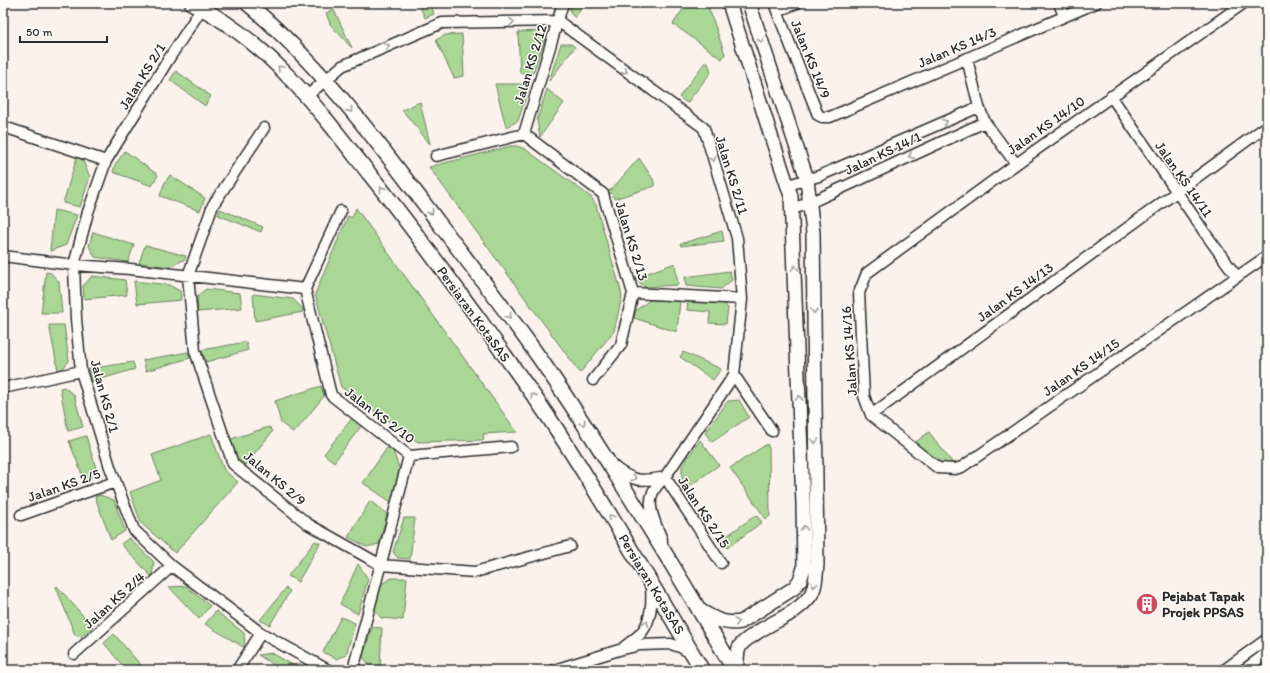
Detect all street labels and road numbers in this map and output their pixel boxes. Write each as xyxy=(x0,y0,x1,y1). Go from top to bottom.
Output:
street label: Jalan KS 14/9 xyxy=(787,17,834,101)
street label: Jalan KS 2/12 xyxy=(510,22,551,106)
street label: Jalan KS 14/3 xyxy=(915,23,999,72)
street label: Jalan KS 2/1 xyxy=(115,40,170,113)
street label: Jalan KS 14/10 xyxy=(1004,92,1088,158)
street label: Jalan KS 14/1 xyxy=(842,128,925,179)
street label: Jalan KS 2/11 xyxy=(712,134,752,217)
street label: Jalan KS 14/11 xyxy=(1151,138,1216,221)
street label: Jalan KS 2/13 xyxy=(611,199,652,283)
street label: Jalan KS 14/13 xyxy=(974,259,1057,326)
street label: Persiaran KotaSAS xyxy=(433,263,514,366)
street label: Jalan KS 14/16 xyxy=(838,306,861,396)
street label: Jalan KS 14/15 xyxy=(1040,335,1123,400)
street label: Jalan KS 2/1 xyxy=(87,358,123,435)
street label: Jalan KS 2/10 xyxy=(341,383,418,447)
street label: Jalan KS 2/9 xyxy=(240,448,309,509)
street label: Jalan KS 2/5 xyxy=(26,465,103,506)
street label: Jalan KS 2/15 xyxy=(674,473,733,551)
street label: Persiaran KotaSAS xyxy=(615,531,688,638)
street label: Jalan KS 2/4 xyxy=(80,568,149,632)

